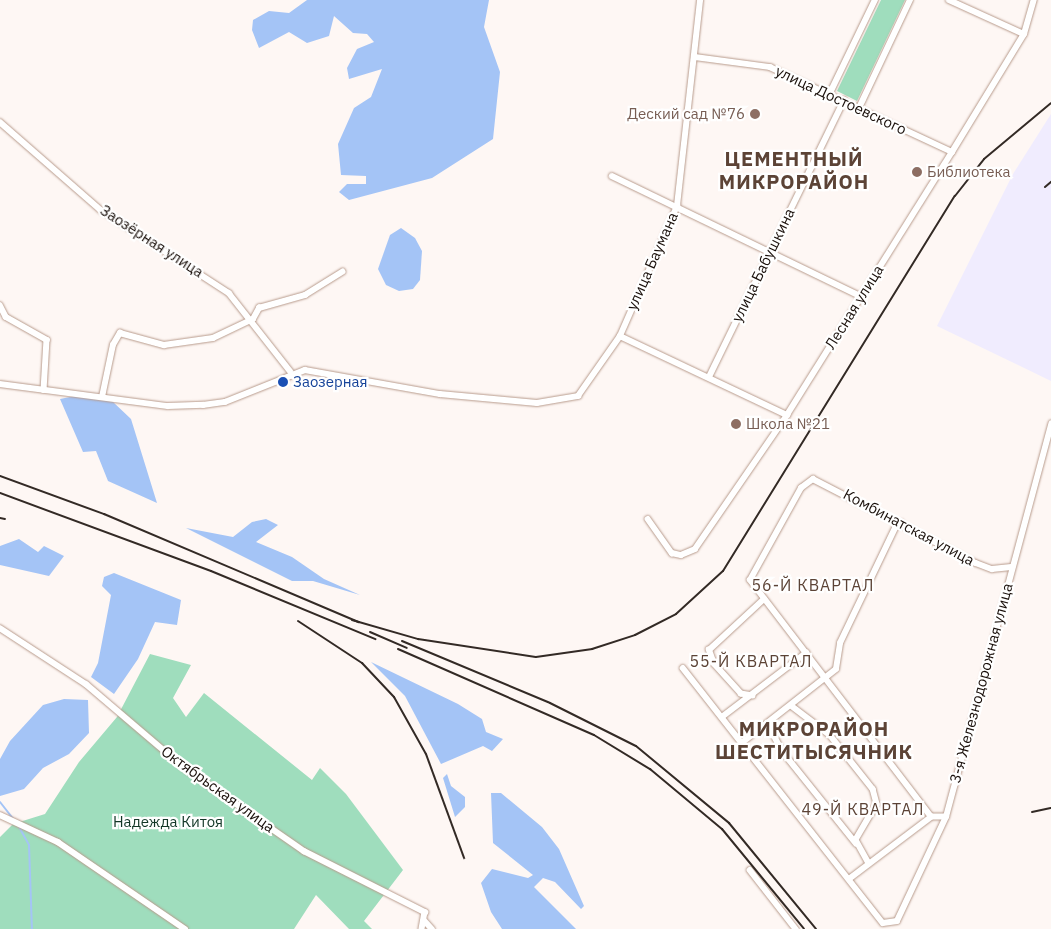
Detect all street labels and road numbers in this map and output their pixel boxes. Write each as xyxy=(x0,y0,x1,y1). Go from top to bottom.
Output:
street label: улица Достоевского xyxy=(773,62,909,138)
street label: Заозёрная улица xyxy=(97,201,207,281)
street label: улица Бабушкина xyxy=(728,205,798,325)
street label: улица Баумана xyxy=(622,209,682,313)
street label: Лесная улица xyxy=(821,262,887,352)
street label: Комбинатская улица xyxy=(840,485,978,569)
street label: 3-я Железнодорожная улица xyxy=(946,581,1016,785)
street label: Октябрьская улица xyxy=(158,742,278,836)

